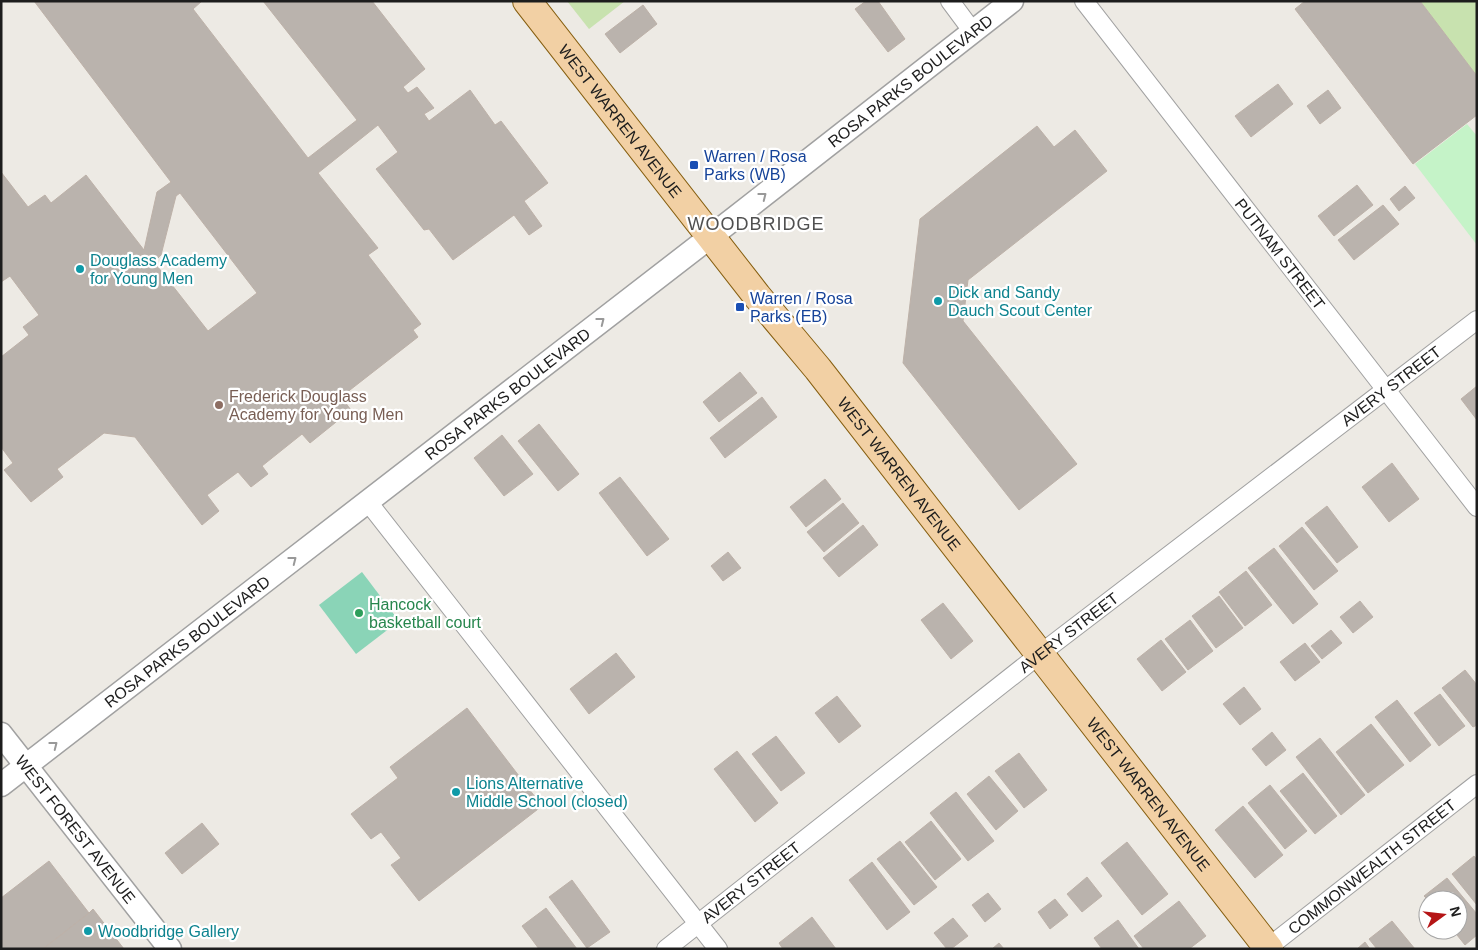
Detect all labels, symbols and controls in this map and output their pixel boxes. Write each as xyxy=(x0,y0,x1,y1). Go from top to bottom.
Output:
street label: ROSA PARKS BOULEVARD xyxy=(825,11,996,150)
street label: WEST WARREN AVENUE xyxy=(556,41,685,201)
place label: Warren / Rosa Parks (WB) xyxy=(704,148,807,183)
marker: Warren / Rosa Parks (WB) xyxy=(688,159,700,171)
one-way arrow xyxy=(757,194,766,202)
street label: PUTNAM STREET xyxy=(1232,195,1329,312)
district label: WOODBRIDGE xyxy=(687,214,825,234)
place label: Douglass Academy for Young Men xyxy=(90,252,227,287)
marker: Douglass Academy for Young Men xyxy=(74,263,86,275)
place label: Dick and Sandy Dauch Scout Center xyxy=(948,284,1093,319)
place label: Warren / Rosa Parks (EB) xyxy=(750,290,853,325)
marker: Dick and Sandy Dauch Scout Center xyxy=(932,295,944,307)
marker: Warren / Rosa Parks (EB) xyxy=(734,301,746,313)
one-way arrow xyxy=(595,318,605,327)
street label: ROSA PARKS BOULEVARD xyxy=(422,325,593,463)
street label: AVERY STREET xyxy=(1338,342,1444,429)
place label: Frederick Douglass Academy for Young Men xyxy=(229,388,403,423)
street label: WEST WARREN AVENUE xyxy=(835,394,964,554)
marker: Frederick Douglass Academy for Young Men xyxy=(213,399,225,411)
one-way arrow xyxy=(287,557,296,565)
street label: ROSA PARKS BOULEVARD xyxy=(101,572,273,710)
street label: AVERY STREET xyxy=(1016,589,1121,676)
place label: Hancock basketball court xyxy=(369,596,482,631)
marker: Hancock basketball court xyxy=(353,607,365,619)
street label: WEST WARREN AVENUE xyxy=(1084,714,1213,874)
one-way arrow xyxy=(48,742,58,751)
street label: WEST FOREST AVENUE xyxy=(12,752,139,906)
place label: Lions Alternative Middle School (closed) xyxy=(466,775,628,810)
marker: Lions Alternative Middle School (closed) xyxy=(450,786,462,798)
street label: COMMONWEALTH STREET xyxy=(1283,794,1459,938)
street label: AVERY STREET xyxy=(698,838,803,926)
north arrow xyxy=(1418,890,1468,940)
place label: Woodbridge Gallery xyxy=(98,923,239,940)
marker: Woodbridge Gallery xyxy=(82,925,94,937)

